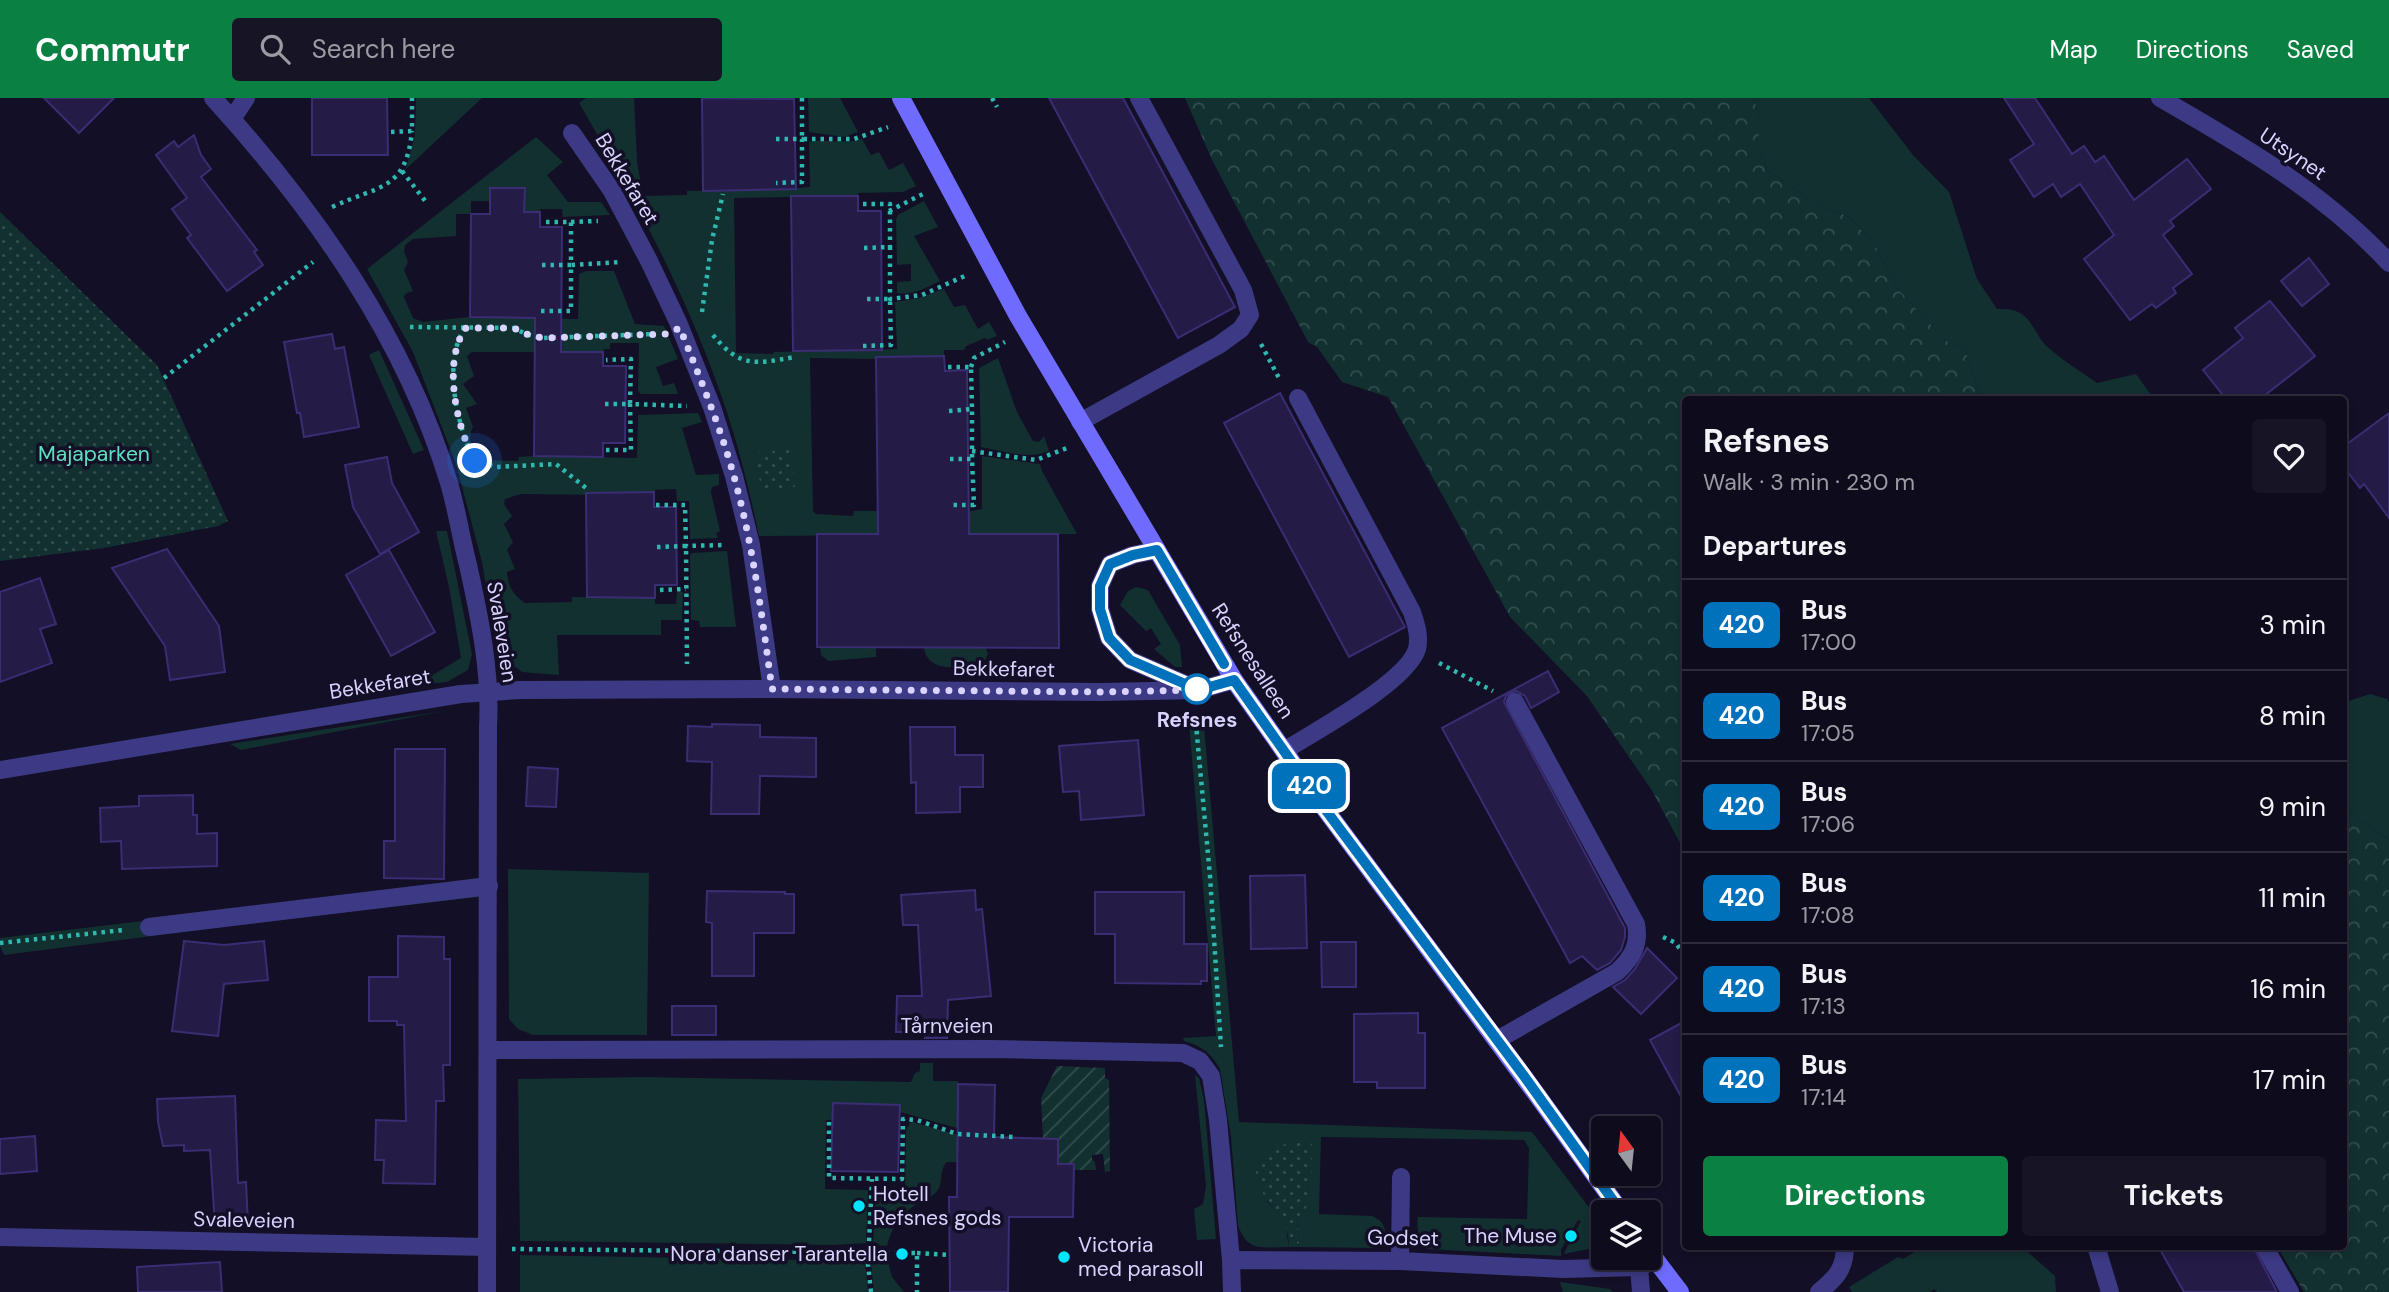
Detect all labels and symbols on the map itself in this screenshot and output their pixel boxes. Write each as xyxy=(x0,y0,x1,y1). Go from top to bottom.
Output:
street label: Utsynet xyxy=(2254,121,2332,187)
street label: Bekkefaret xyxy=(589,128,665,230)
park label: Majaparken xyxy=(38,440,150,468)
your location xyxy=(457,443,492,478)
street label: Svaleveien xyxy=(480,580,524,684)
street label: Refsnesalleen xyxy=(1205,598,1301,724)
street label: Bekkefaret xyxy=(953,654,1055,684)
street label: Bekkefaret xyxy=(327,662,433,706)
marker: Refsnes xyxy=(1182,674,1212,704)
place label: Refsnes xyxy=(1157,706,1237,734)
line badge: 420 xyxy=(1269,763,1349,809)
street label: Tårnveien xyxy=(901,1012,993,1040)
north arrow xyxy=(1591,1116,1661,1186)
place label: Hotell Refsnes gods xyxy=(873,1180,1002,1232)
marker: Hotell Refsnes gods xyxy=(851,1198,867,1214)
street label: Svaleveien xyxy=(193,1205,295,1235)
place label: The Muse xyxy=(1463,1222,1557,1250)
street label: Godset xyxy=(1367,1223,1439,1253)
marker: The Muse xyxy=(1563,1228,1579,1244)
place label: Victoria med parasoll xyxy=(1078,1231,1204,1283)
place label: Nora danser Tarantella xyxy=(670,1240,888,1268)
marker: Nora danser Tarantella xyxy=(894,1246,910,1262)
marker: Victoria med parasoll xyxy=(1056,1249,1072,1265)

